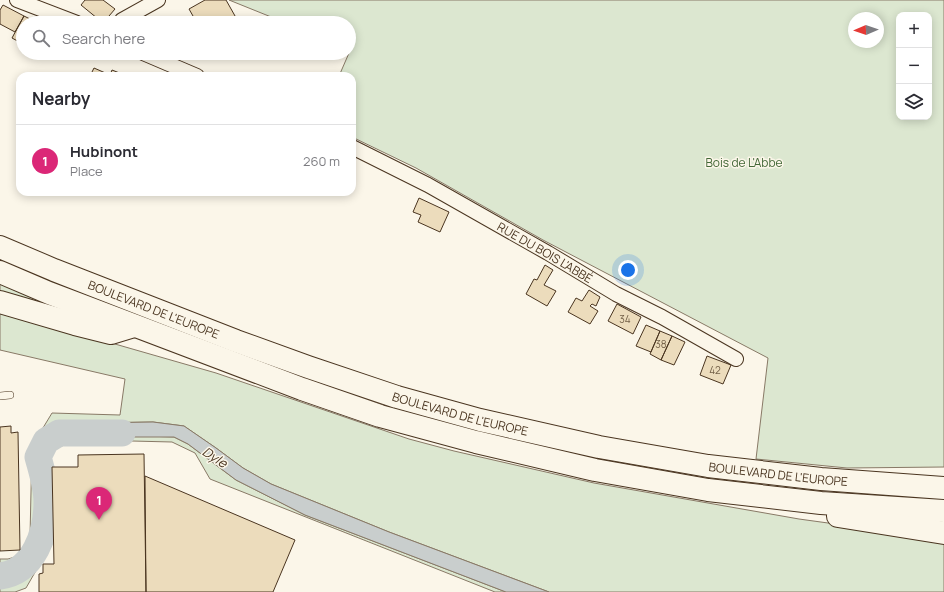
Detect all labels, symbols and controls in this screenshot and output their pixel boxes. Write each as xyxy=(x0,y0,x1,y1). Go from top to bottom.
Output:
north arrow xyxy=(848,12,884,48)
map controls xyxy=(896,12,932,120)
button: + xyxy=(896,12,932,48)
search box xyxy=(16,16,356,60)
icon: search xyxy=(30,27,52,49)
text: Search here xyxy=(62,28,145,49)
button: − xyxy=(896,48,932,84)
button: layers xyxy=(896,84,932,120)
text: Nearby xyxy=(32,87,90,110)
text: Hubinont xyxy=(70,141,138,162)
text: 1 xyxy=(42,152,48,170)
text: 260 m xyxy=(303,152,340,170)
park label: Bois de L'Abbe xyxy=(705,154,783,171)
text: Place xyxy=(70,162,103,180)
street label: RUE DU BOIS L'ABBÉ xyxy=(494,218,596,287)
your location xyxy=(618,260,638,280)
street label: BOULEVARD DE L'EUROPE xyxy=(86,276,222,342)
house number: 34 xyxy=(619,312,631,326)
house number: 38 xyxy=(655,337,667,351)
house number: 42 xyxy=(709,363,721,377)
street label: BOULEVARD DE L'EUROPE xyxy=(390,388,530,439)
water label: Dyle xyxy=(199,442,232,472)
street label: BOULEVARD DE L'EUROPE xyxy=(708,458,849,489)
pin: 1 xyxy=(86,487,112,520)

